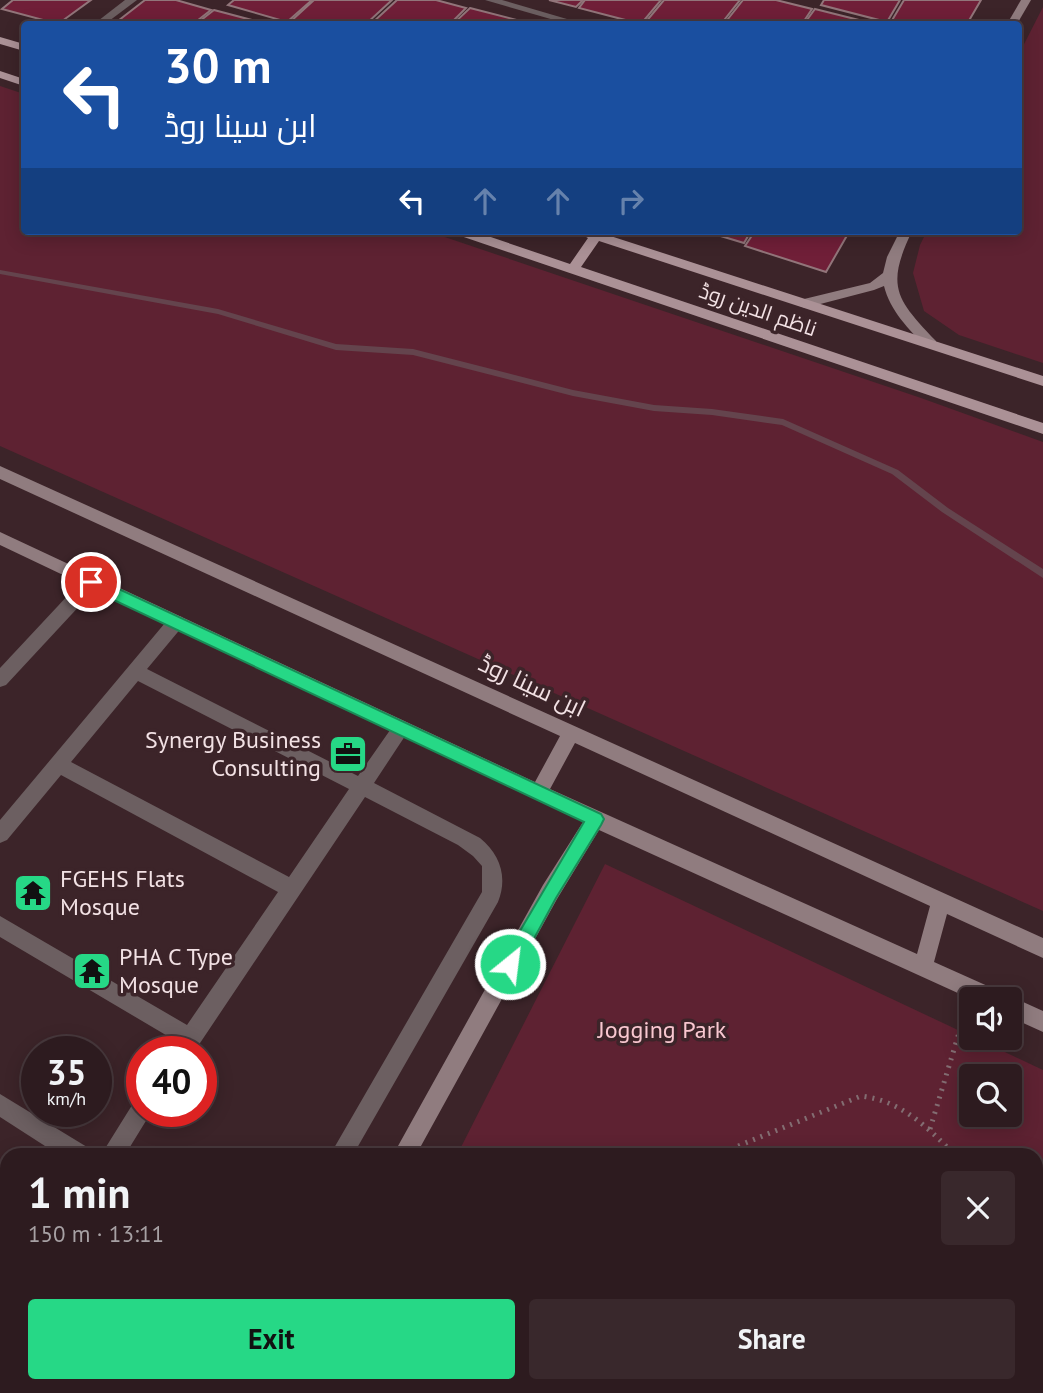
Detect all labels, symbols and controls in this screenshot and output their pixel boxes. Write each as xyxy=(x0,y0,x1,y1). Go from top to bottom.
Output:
text: 30 m xyxy=(164,33,271,97)
icon: left xyxy=(49,49,140,140)
text: ابن سینا روڈ xyxy=(164,104,317,146)
icon: left xyxy=(393,182,431,220)
icon: ahead xyxy=(466,182,504,220)
icon: ahead xyxy=(539,182,577,220)
icon: right xyxy=(612,182,650,220)
street label: ناظم الدین روڈ xyxy=(696,277,820,343)
pin xyxy=(61,552,121,612)
icon: arrive xyxy=(72,563,110,601)
street label: ابن سینا روڈ xyxy=(474,647,591,724)
place label: Synergy Business Consulting xyxy=(145,724,321,783)
office icon: Synergy Business Consulting xyxy=(327,733,369,775)
place label: FGEHS Flats Mosque xyxy=(60,863,185,922)
temple icon: FGEHS Flats Mosque xyxy=(12,872,54,914)
position arrow xyxy=(473,927,547,1001)
place label: PHA C Type Mosque xyxy=(119,941,233,1000)
temple icon: PHA C Type Mosque xyxy=(71,950,113,992)
map controls xyxy=(959,987,1022,1127)
button: sound xyxy=(959,987,1022,1050)
park label: Jogging Park xyxy=(597,1014,727,1045)
speed limit sign: 40 xyxy=(126,1036,217,1127)
text: 35 xyxy=(47,1049,86,1095)
button: search xyxy=(959,1064,1022,1127)
text: km/h xyxy=(47,1087,86,1110)
text: 1 min xyxy=(28,1165,130,1220)
button: close xyxy=(941,1171,1015,1245)
text: 150 m · 13:11 xyxy=(28,1219,164,1248)
button: Exit xyxy=(28,1299,515,1379)
button: Share xyxy=(529,1299,1015,1379)

